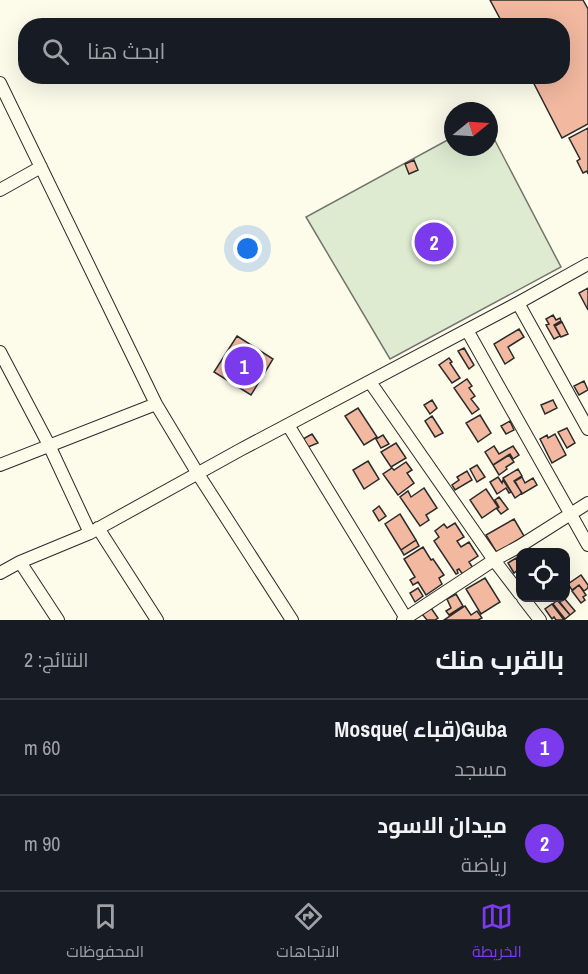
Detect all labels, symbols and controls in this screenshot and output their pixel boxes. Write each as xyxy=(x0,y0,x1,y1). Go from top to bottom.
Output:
search box xyxy=(18,18,570,84)
icon: search xyxy=(39,35,72,68)
text: ابحث هنا xyxy=(87,36,166,66)
north arrow xyxy=(444,102,498,156)
pin: 2 xyxy=(414,220,454,264)
your location xyxy=(233,234,262,263)
pin: 1 xyxy=(224,344,264,388)
map controls xyxy=(516,548,570,602)
button: locate xyxy=(516,548,570,602)
text: بالقرب منك xyxy=(435,642,564,677)
text: النتائج: 2 xyxy=(24,646,89,673)
text: Guba(قباء )Mosque xyxy=(334,714,507,744)
text: 60 m xyxy=(24,734,60,761)
text: 1 xyxy=(540,734,549,761)
text: مسجد xyxy=(454,755,507,782)
text: ميدان الاسود xyxy=(377,810,507,840)
text: 90 m xyxy=(24,830,60,857)
text: 2 xyxy=(540,830,549,857)
text: رياضة xyxy=(461,851,507,878)
tab: المحفوظات xyxy=(66,900,144,966)
tab: الاتجاهات xyxy=(276,900,340,966)
tab: الخريطة xyxy=(472,900,522,966)

